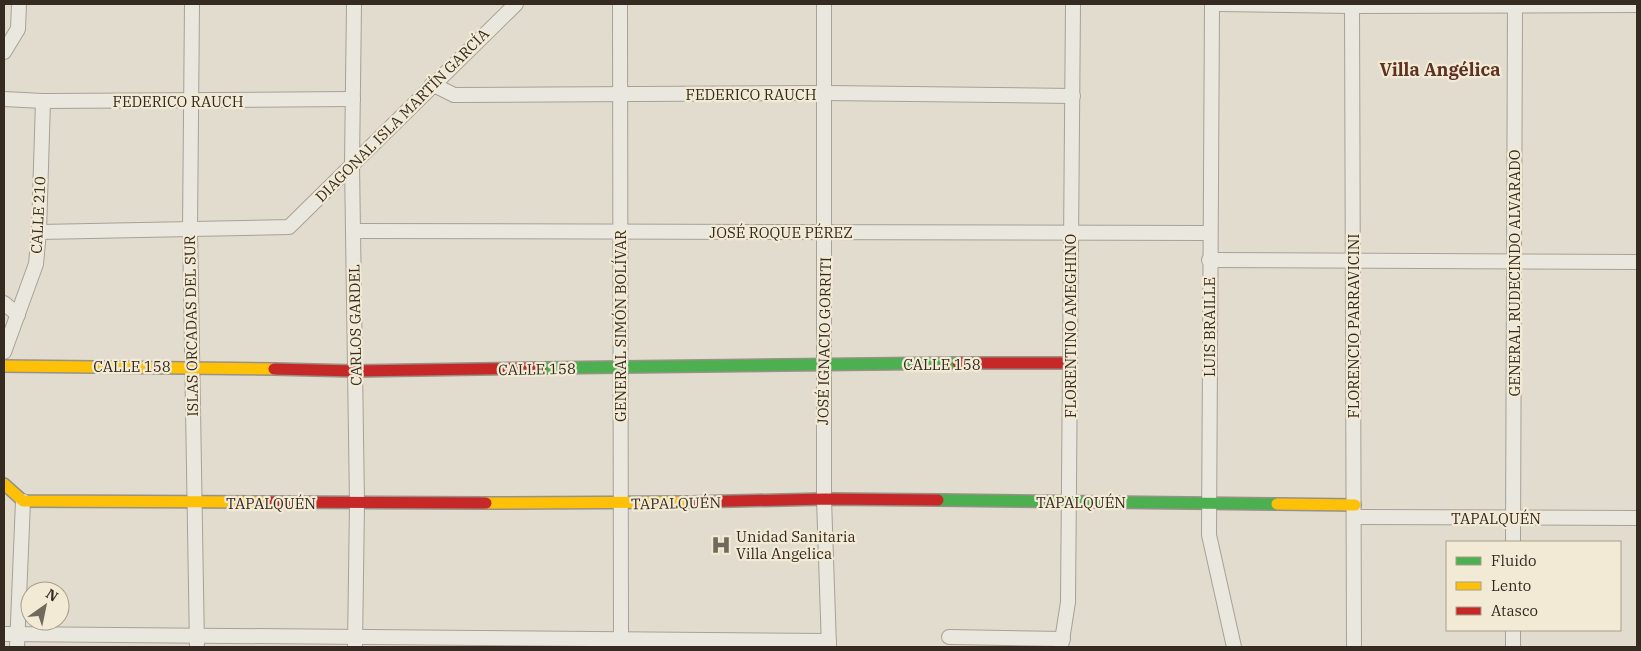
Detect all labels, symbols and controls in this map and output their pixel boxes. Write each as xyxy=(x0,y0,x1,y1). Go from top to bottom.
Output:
street label: DIAGONAL ISLA MARTÍN GARCÍA xyxy=(311,24,493,206)
district label: Villa Angélica xyxy=(1380,58,1500,81)
street label: FEDERICO RAUCH xyxy=(686,85,816,104)
street label: FEDERICO RAUCH xyxy=(113,92,243,111)
street label: GENERAL RUDECINDO ALVARADO xyxy=(1505,150,1524,396)
street label: CALLE 210 xyxy=(26,176,50,254)
street label: JOSÉ ROQUE PÉREZ xyxy=(709,223,853,242)
street label: GENERAL SIMÓN BOLÍVAR xyxy=(611,230,630,422)
street label: FLORENCIO PARRAVICINI xyxy=(1344,233,1363,419)
street label: FLORENTINO AMEGHINO xyxy=(1061,234,1080,418)
street label: ISLAS ORCADAS DEL SUR xyxy=(180,235,202,417)
street label: JOSÉ IGNACIO GORRITI xyxy=(813,257,835,425)
street label: CARLOS GARDEL xyxy=(344,264,366,386)
street label: LUIS BRAILLE xyxy=(1200,277,1219,377)
street label: CALLE 158 xyxy=(903,355,981,374)
street label: CALLE 158 xyxy=(93,357,171,376)
street label: CALLE 158 xyxy=(498,359,576,379)
street label: TAPALQUÉN xyxy=(631,493,721,513)
street label: TAPALQUÉN xyxy=(1036,493,1126,512)
street label: TAPALQUÉN xyxy=(226,494,316,513)
street label: TAPALQUÉN xyxy=(1451,509,1541,528)
place label: Unidad Sanitaria Villa Angelica xyxy=(736,527,856,563)
hospital icon: Unidad Sanitaria Villa Angelica xyxy=(710,534,732,556)
legend xyxy=(1446,541,1621,631)
text: Fluido xyxy=(1491,551,1536,570)
text: Lento xyxy=(1491,576,1531,595)
north arrow xyxy=(20,581,70,631)
text: N xyxy=(43,585,62,606)
text: Atasco xyxy=(1491,601,1538,620)

